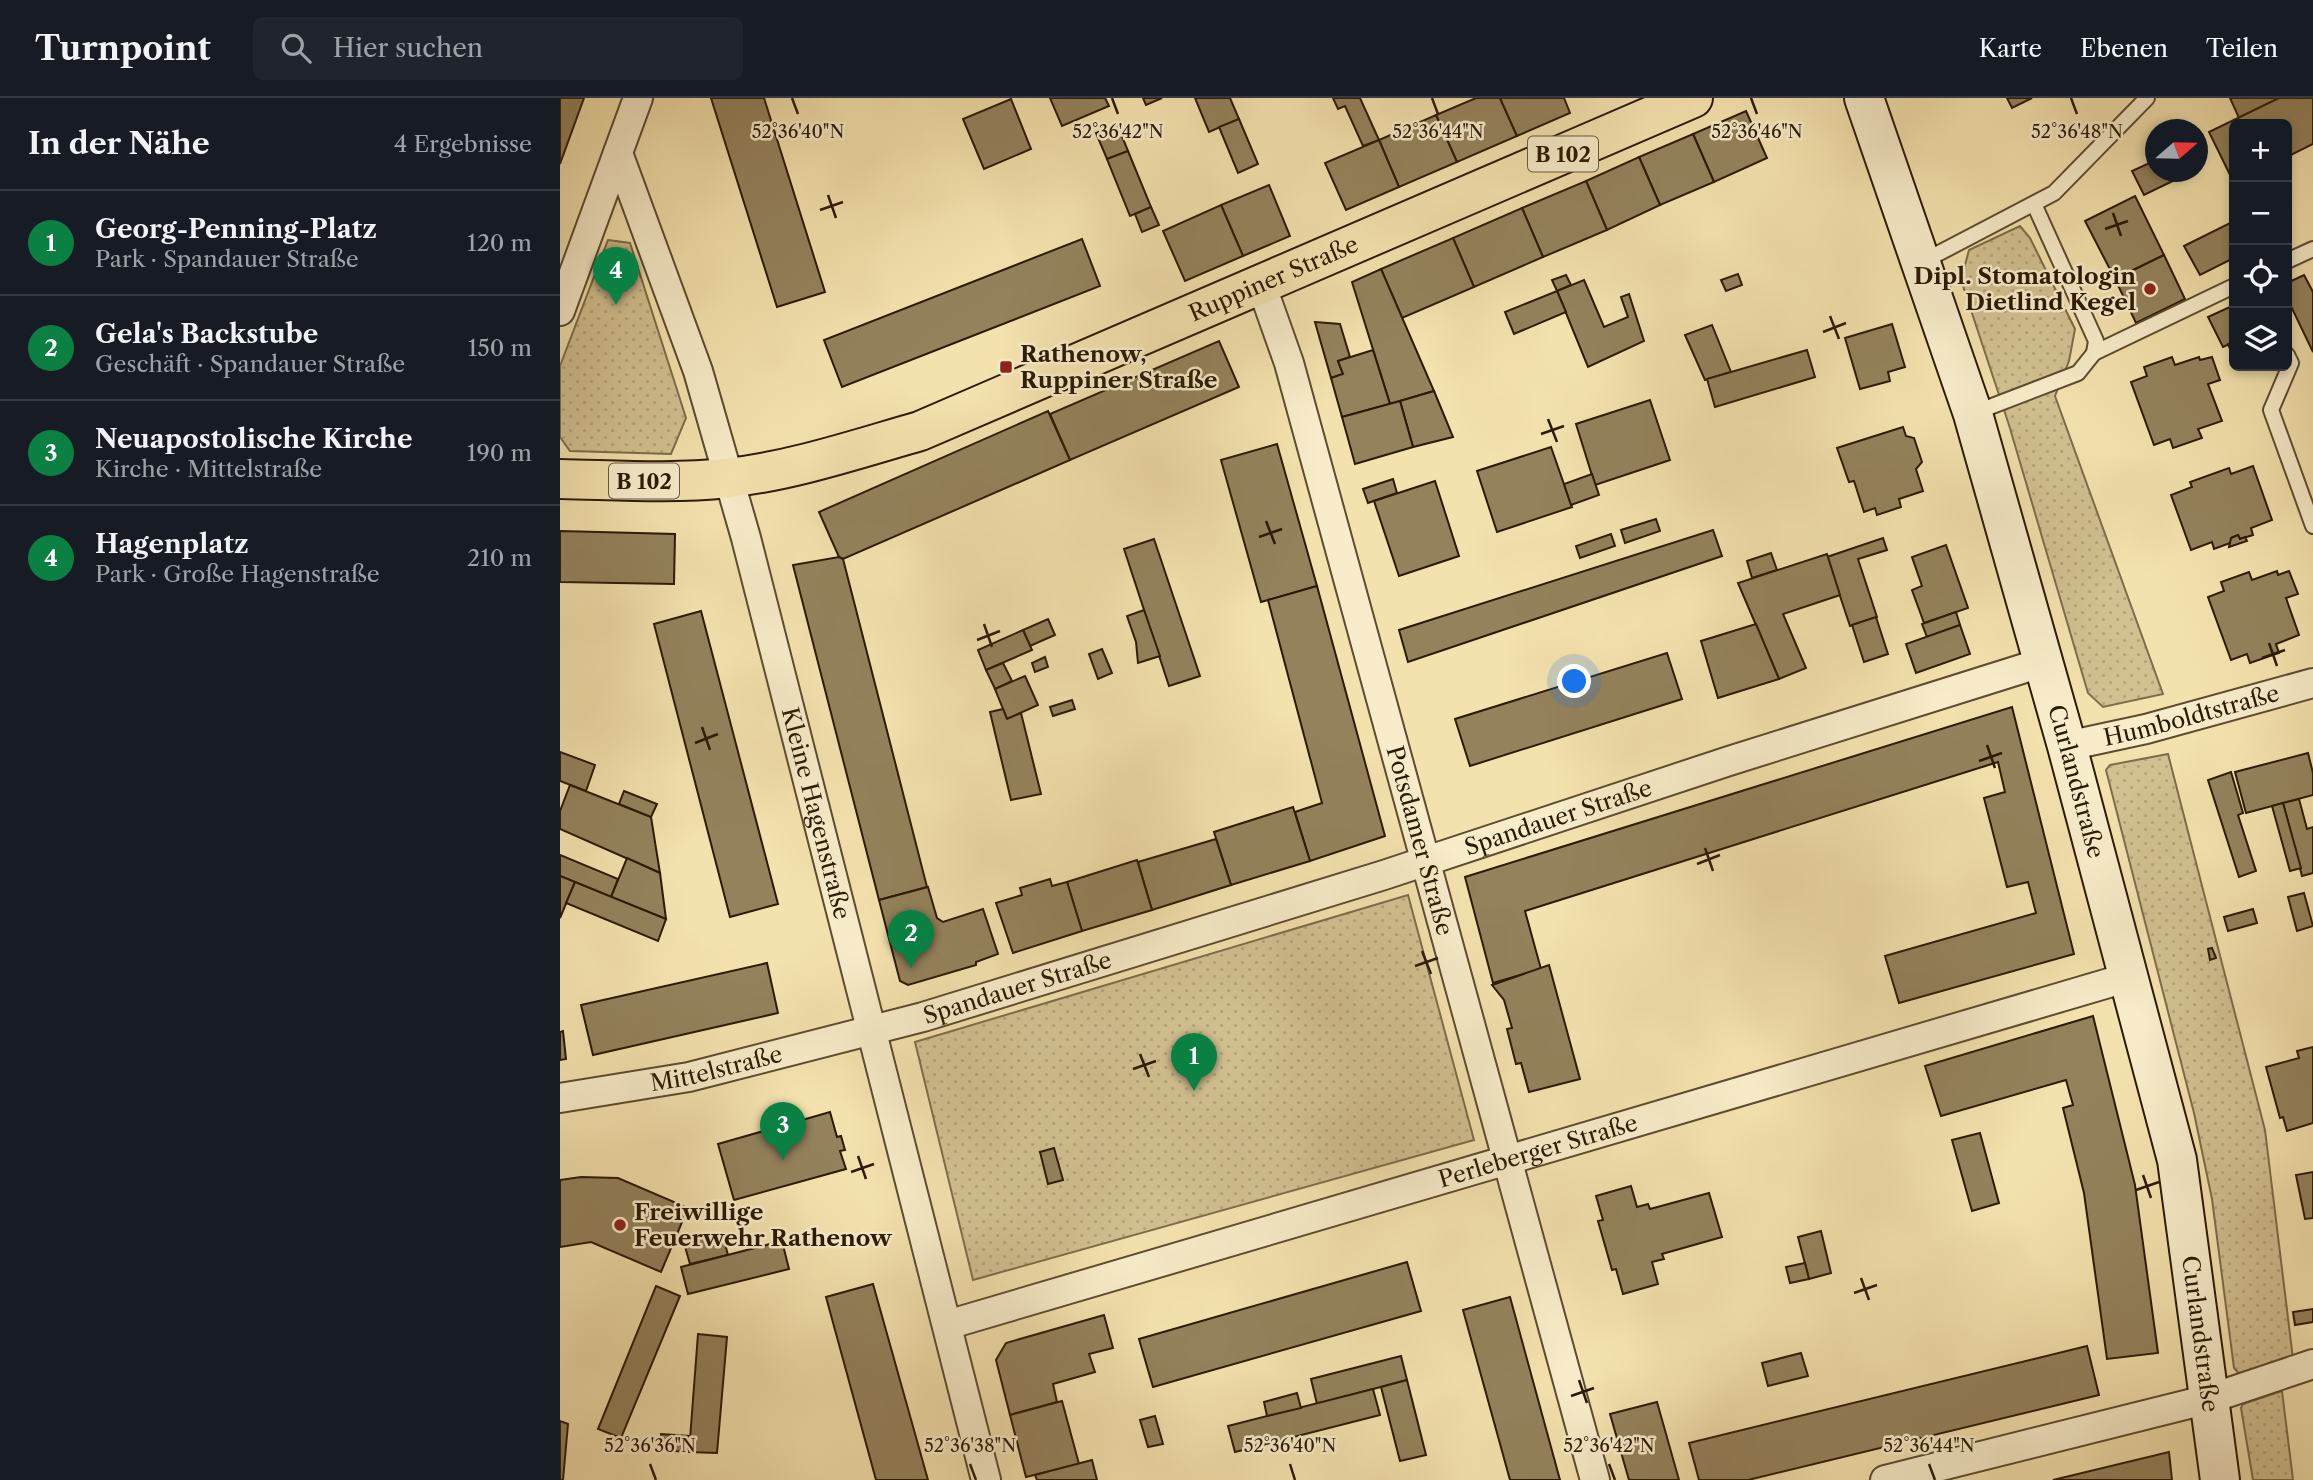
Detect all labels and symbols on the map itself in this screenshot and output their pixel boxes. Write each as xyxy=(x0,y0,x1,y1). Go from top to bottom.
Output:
north arrow xyxy=(2145,119,2208,182)
text: 52°36'40"N xyxy=(752,121,844,143)
text: 52°36'42"N xyxy=(1072,121,1164,143)
text: 52°36'44"N xyxy=(1392,121,1484,143)
text: 52°36'46"N xyxy=(1711,121,1803,143)
text: 52°36'48"N xyxy=(2031,121,2123,143)
road number: B 102 xyxy=(1528,136,1598,172)
street label: Ruppiner Straße xyxy=(1185,230,1362,327)
pin: 4 xyxy=(593,247,639,305)
place label: Dipl. Stomatologin Dietlind Kegel xyxy=(1913,262,2136,316)
marker: Dipl. Stomatologin Dietlind Kegel xyxy=(2142,281,2158,297)
place label: Rathenow, Ruppiner Straße xyxy=(1020,340,1218,394)
marker: Rathenow, Ruppiner Straße xyxy=(998,359,1014,375)
road number: B 102 xyxy=(609,464,679,498)
your location xyxy=(1557,664,1591,698)
street label: Humboldtstraße xyxy=(2101,679,2282,752)
street label: Curlandstraße xyxy=(2042,702,2110,861)
street label: Kleine Hagenstraße xyxy=(776,704,857,922)
street label: Potsdamer Straße xyxy=(1381,743,1459,938)
street label: Spandauer Straße xyxy=(1461,773,1655,861)
pin: 2 xyxy=(888,910,934,968)
street label: Spandauer Straße xyxy=(920,946,1115,1030)
pin: 1 xyxy=(1171,1033,1217,1091)
street label: Mittelstraße xyxy=(648,1040,785,1097)
pin: 3 xyxy=(760,1102,806,1160)
street label: Perleberger Straße xyxy=(1435,1108,1641,1194)
place label: Freiwillige Feuerwehr Rathenow xyxy=(634,1198,893,1252)
marker: Freiwillige Feuerwehr Rathenow xyxy=(612,1217,628,1233)
street label: Curlandstraße xyxy=(2176,1254,2225,1414)
text: 52°36'36"N xyxy=(604,1435,696,1457)
text: 52°36'38"N xyxy=(924,1435,1016,1457)
text: 52°36'40"N xyxy=(1244,1435,1336,1457)
text: 52°36'42"N xyxy=(1563,1435,1655,1457)
text: 52°36'44"N xyxy=(1883,1435,1975,1457)

